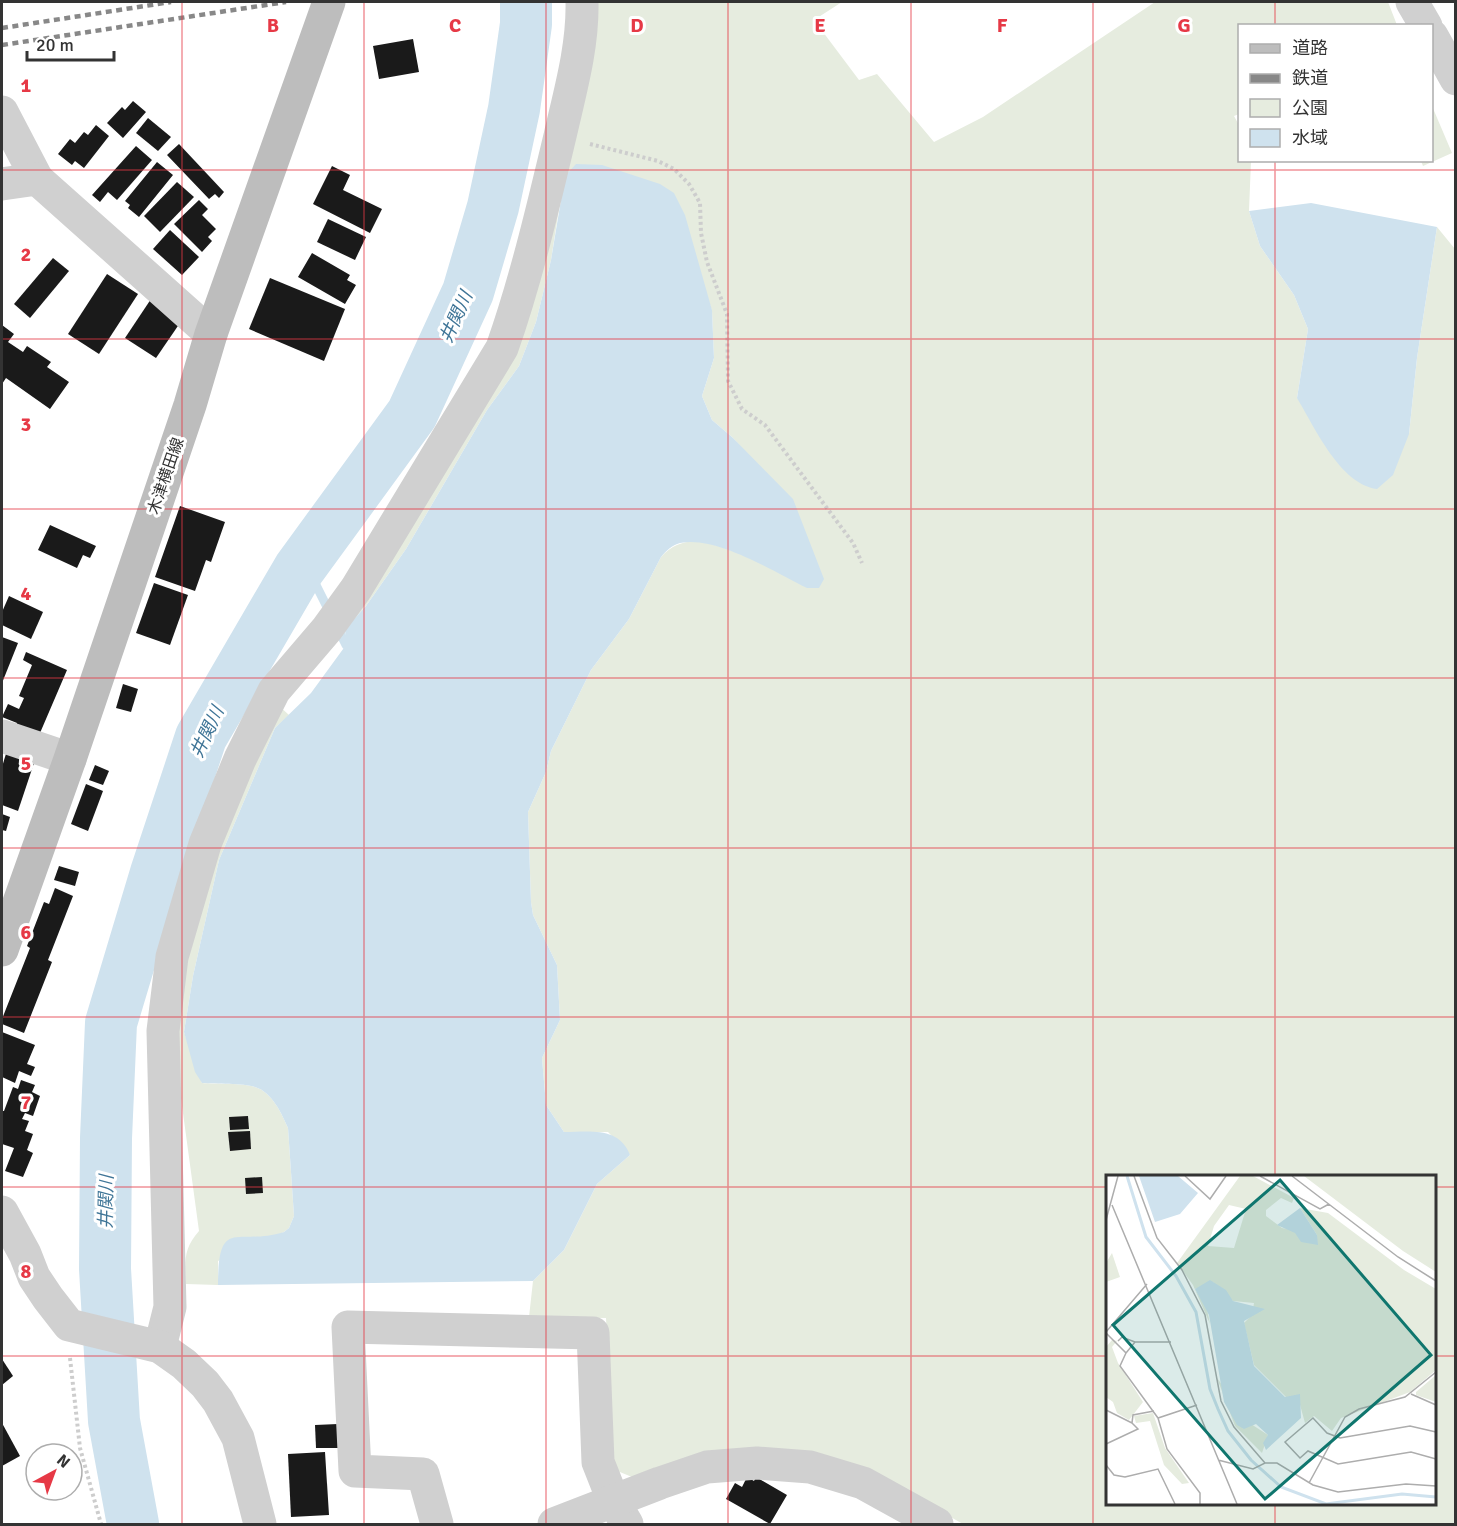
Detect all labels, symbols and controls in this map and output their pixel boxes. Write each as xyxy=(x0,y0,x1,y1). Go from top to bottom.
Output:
text: B xyxy=(267,13,279,38)
text: C xyxy=(449,13,461,38)
text: D xyxy=(630,13,644,38)
text: E xyxy=(814,13,826,38)
text: F xyxy=(997,13,1008,38)
text: G xyxy=(1177,13,1191,38)
scale bar xyxy=(27,24,114,62)
legend xyxy=(1238,24,1433,162)
text: 20 m xyxy=(36,34,74,56)
text: 道路 xyxy=(1292,37,1328,59)
text: 鉄道 xyxy=(1292,67,1328,89)
text: 1 xyxy=(21,73,32,98)
text: 公園 xyxy=(1292,97,1328,119)
text: 水域 xyxy=(1292,127,1328,149)
text: 2 xyxy=(21,242,31,267)
water label: 井関川 xyxy=(435,286,478,346)
text: 3 xyxy=(21,412,31,437)
street label: 木津横田線 xyxy=(144,435,188,517)
text: 4 xyxy=(21,581,32,606)
water label: 井関川 xyxy=(186,701,229,761)
text: 5 xyxy=(21,751,31,776)
text: 6 xyxy=(21,920,32,945)
text: 7 xyxy=(21,1090,32,1115)
water label: 井関川 xyxy=(95,1173,118,1229)
inset map xyxy=(1106,1175,1436,1505)
text: 8 xyxy=(21,1259,32,1284)
north arrow xyxy=(24,1442,84,1502)
text: N xyxy=(52,1450,74,1473)

